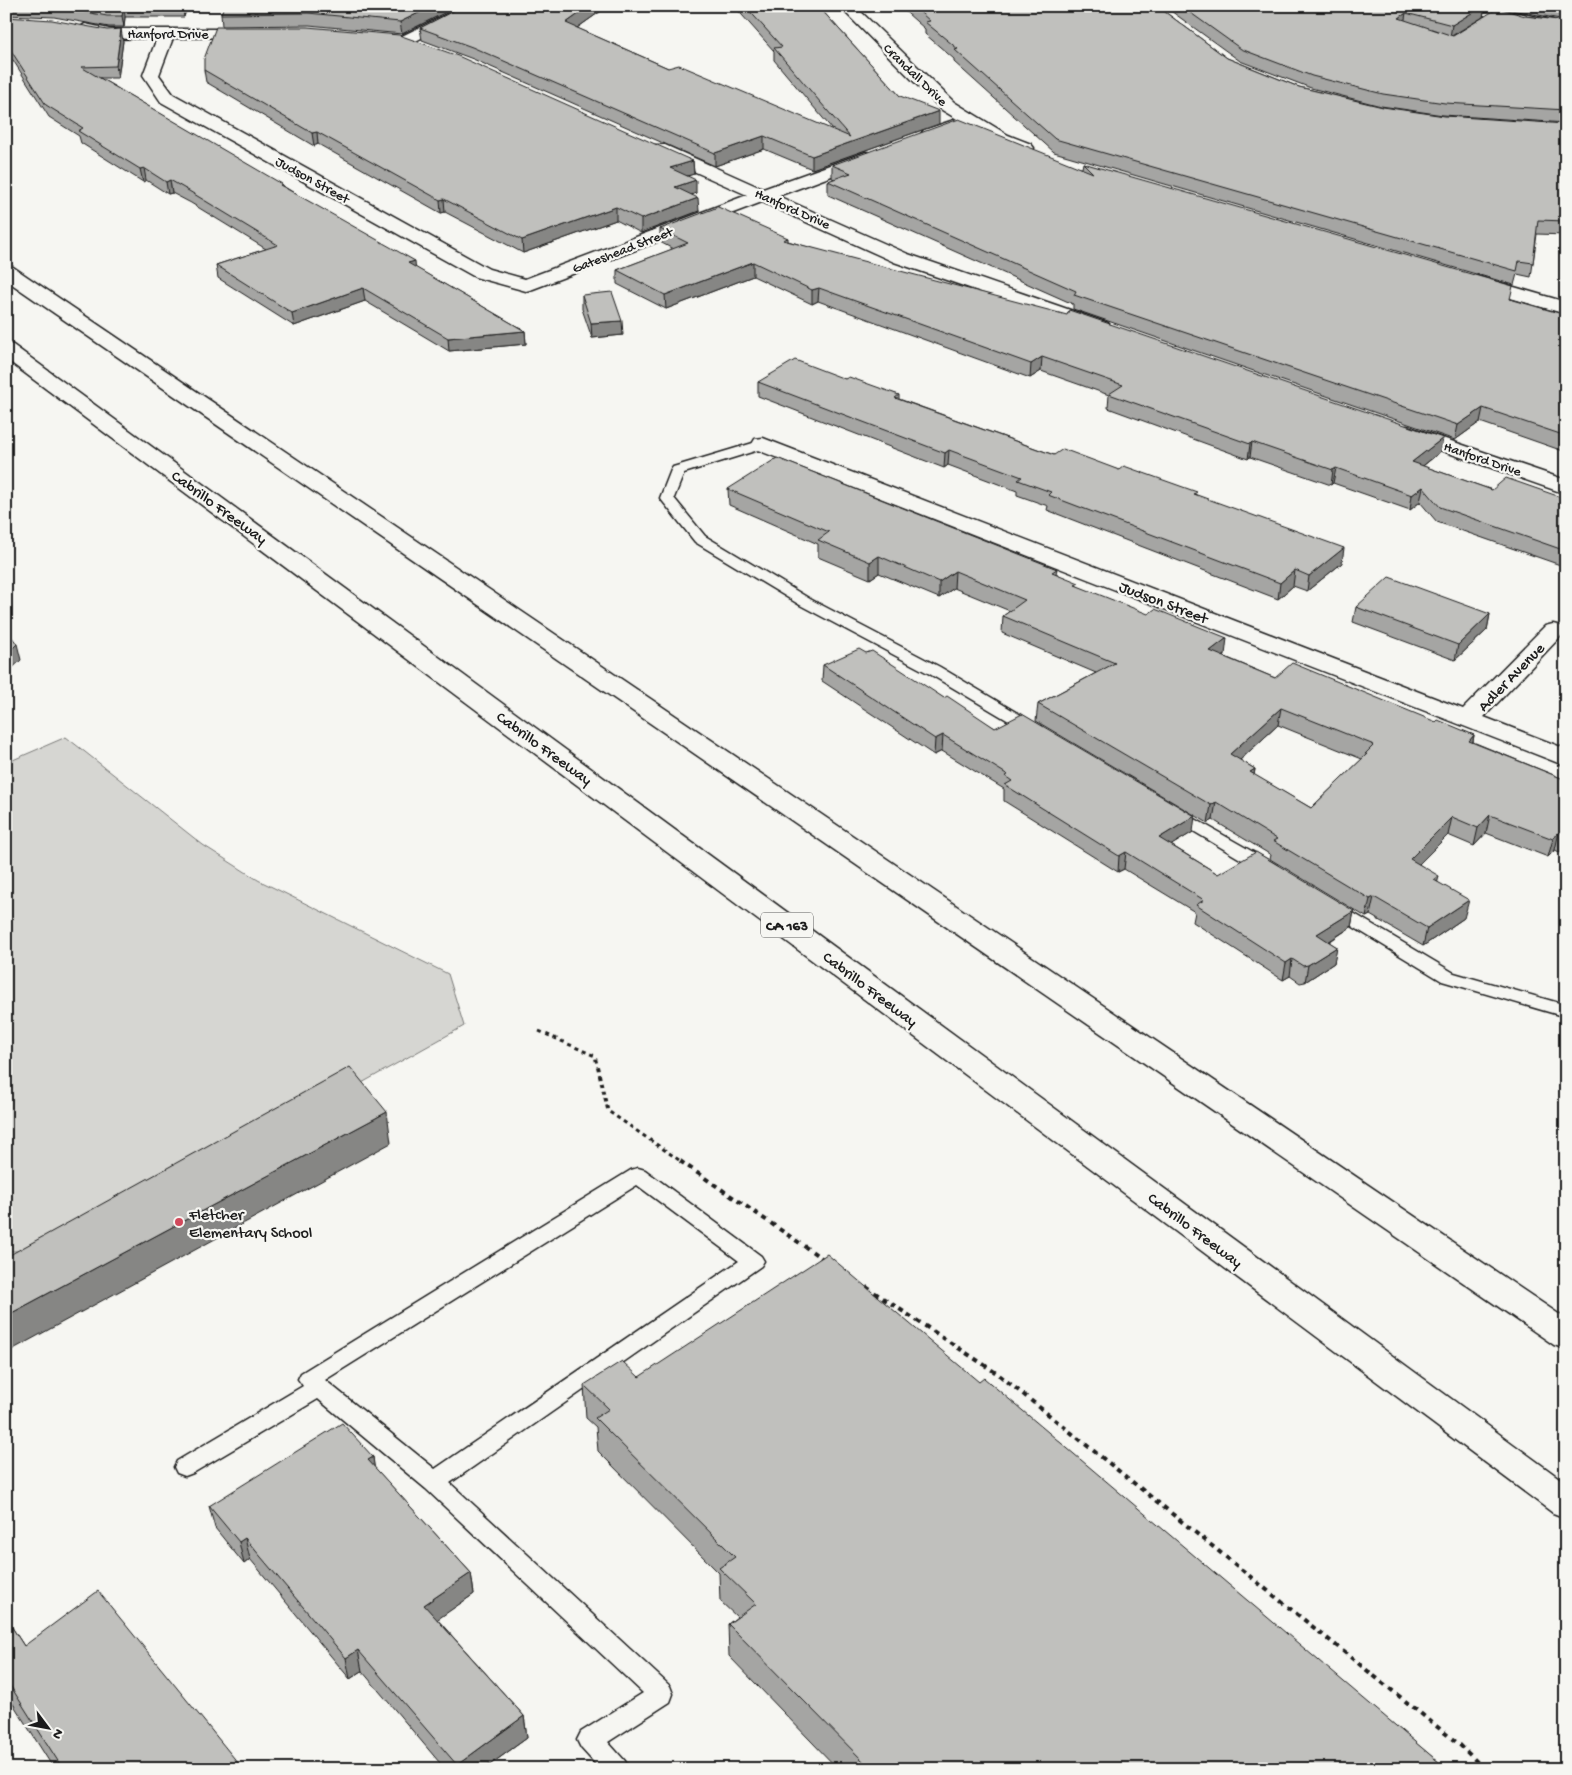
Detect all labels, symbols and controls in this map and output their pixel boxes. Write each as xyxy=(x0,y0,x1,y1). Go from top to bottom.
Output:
street label: Hanford Drive xyxy=(128,27,209,44)
street label: Crandall Drive xyxy=(879,41,951,111)
street label: Judson Street xyxy=(272,154,353,209)
street label: Hanford Drive xyxy=(752,186,833,235)
street label: Gateshead Street xyxy=(570,224,677,278)
street label: Hanford Drive xyxy=(1441,439,1524,482)
street label: Cabrillo Freeway xyxy=(166,468,270,550)
street label: Judson Street xyxy=(1116,579,1211,630)
street label: Adler Avenue xyxy=(1475,640,1550,717)
street label: Cabrillo Freeway xyxy=(491,709,595,791)
road number: CA 163 xyxy=(761,912,813,938)
street label: Cabrillo Freeway xyxy=(818,949,920,1033)
street label: Cabrillo Freeway xyxy=(1143,1190,1245,1274)
place label: Fletcher Elementary School xyxy=(188,1207,312,1244)
marker: Fletcher Elementary School xyxy=(173,1216,185,1228)
north arrow xyxy=(22,1702,72,1752)
text: N xyxy=(47,1725,67,1742)

